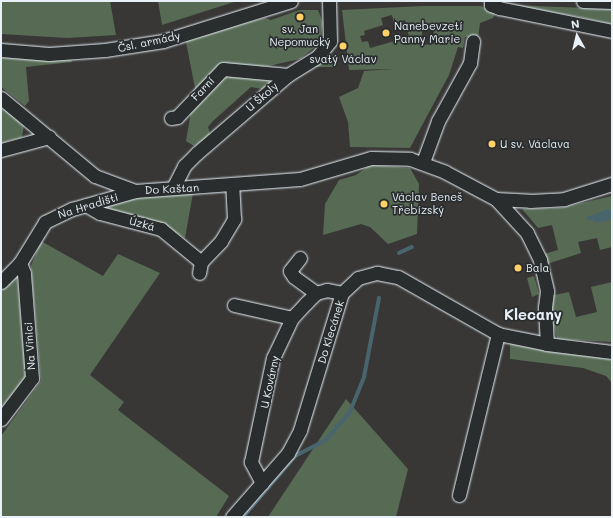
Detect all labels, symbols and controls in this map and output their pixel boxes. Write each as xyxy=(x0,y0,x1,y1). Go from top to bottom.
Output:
marker: sv. Jan Nepomucký xyxy=(295,12,305,22)
north arrow xyxy=(557,16,597,56)
text: N xyxy=(570,16,580,32)
place label: Nanebevzetí Panny Marie xyxy=(394,20,463,46)
place label: sv. Jan Nepomucký xyxy=(269,23,331,49)
marker: Nanebevzetí Panny Marie xyxy=(381,28,391,38)
street label: Čsl. armády xyxy=(117,29,181,55)
marker: svatý Václav xyxy=(338,41,348,51)
place label: svatý Václav xyxy=(309,52,377,66)
street label: Farní xyxy=(189,74,217,104)
street label: U Školy xyxy=(243,80,281,114)
place label: U sv. Václava xyxy=(500,137,570,151)
marker: U sv. Václava xyxy=(487,139,497,149)
street label: Do Kaštan xyxy=(145,181,199,197)
street label: Na Hradišti xyxy=(56,191,120,221)
place label: Václav Beneš Třebízský xyxy=(392,191,462,217)
marker: Václav Beneš Třebízský xyxy=(379,199,389,209)
street label: Úzká xyxy=(128,214,156,234)
place label: Bala xyxy=(526,261,549,275)
marker: Bala xyxy=(513,263,523,273)
street label: Do Klecánek xyxy=(315,299,347,365)
district label: Klecany xyxy=(504,306,562,324)
street label: Na Vinici xyxy=(22,321,38,371)
street label: U Kovárny xyxy=(258,354,282,410)

